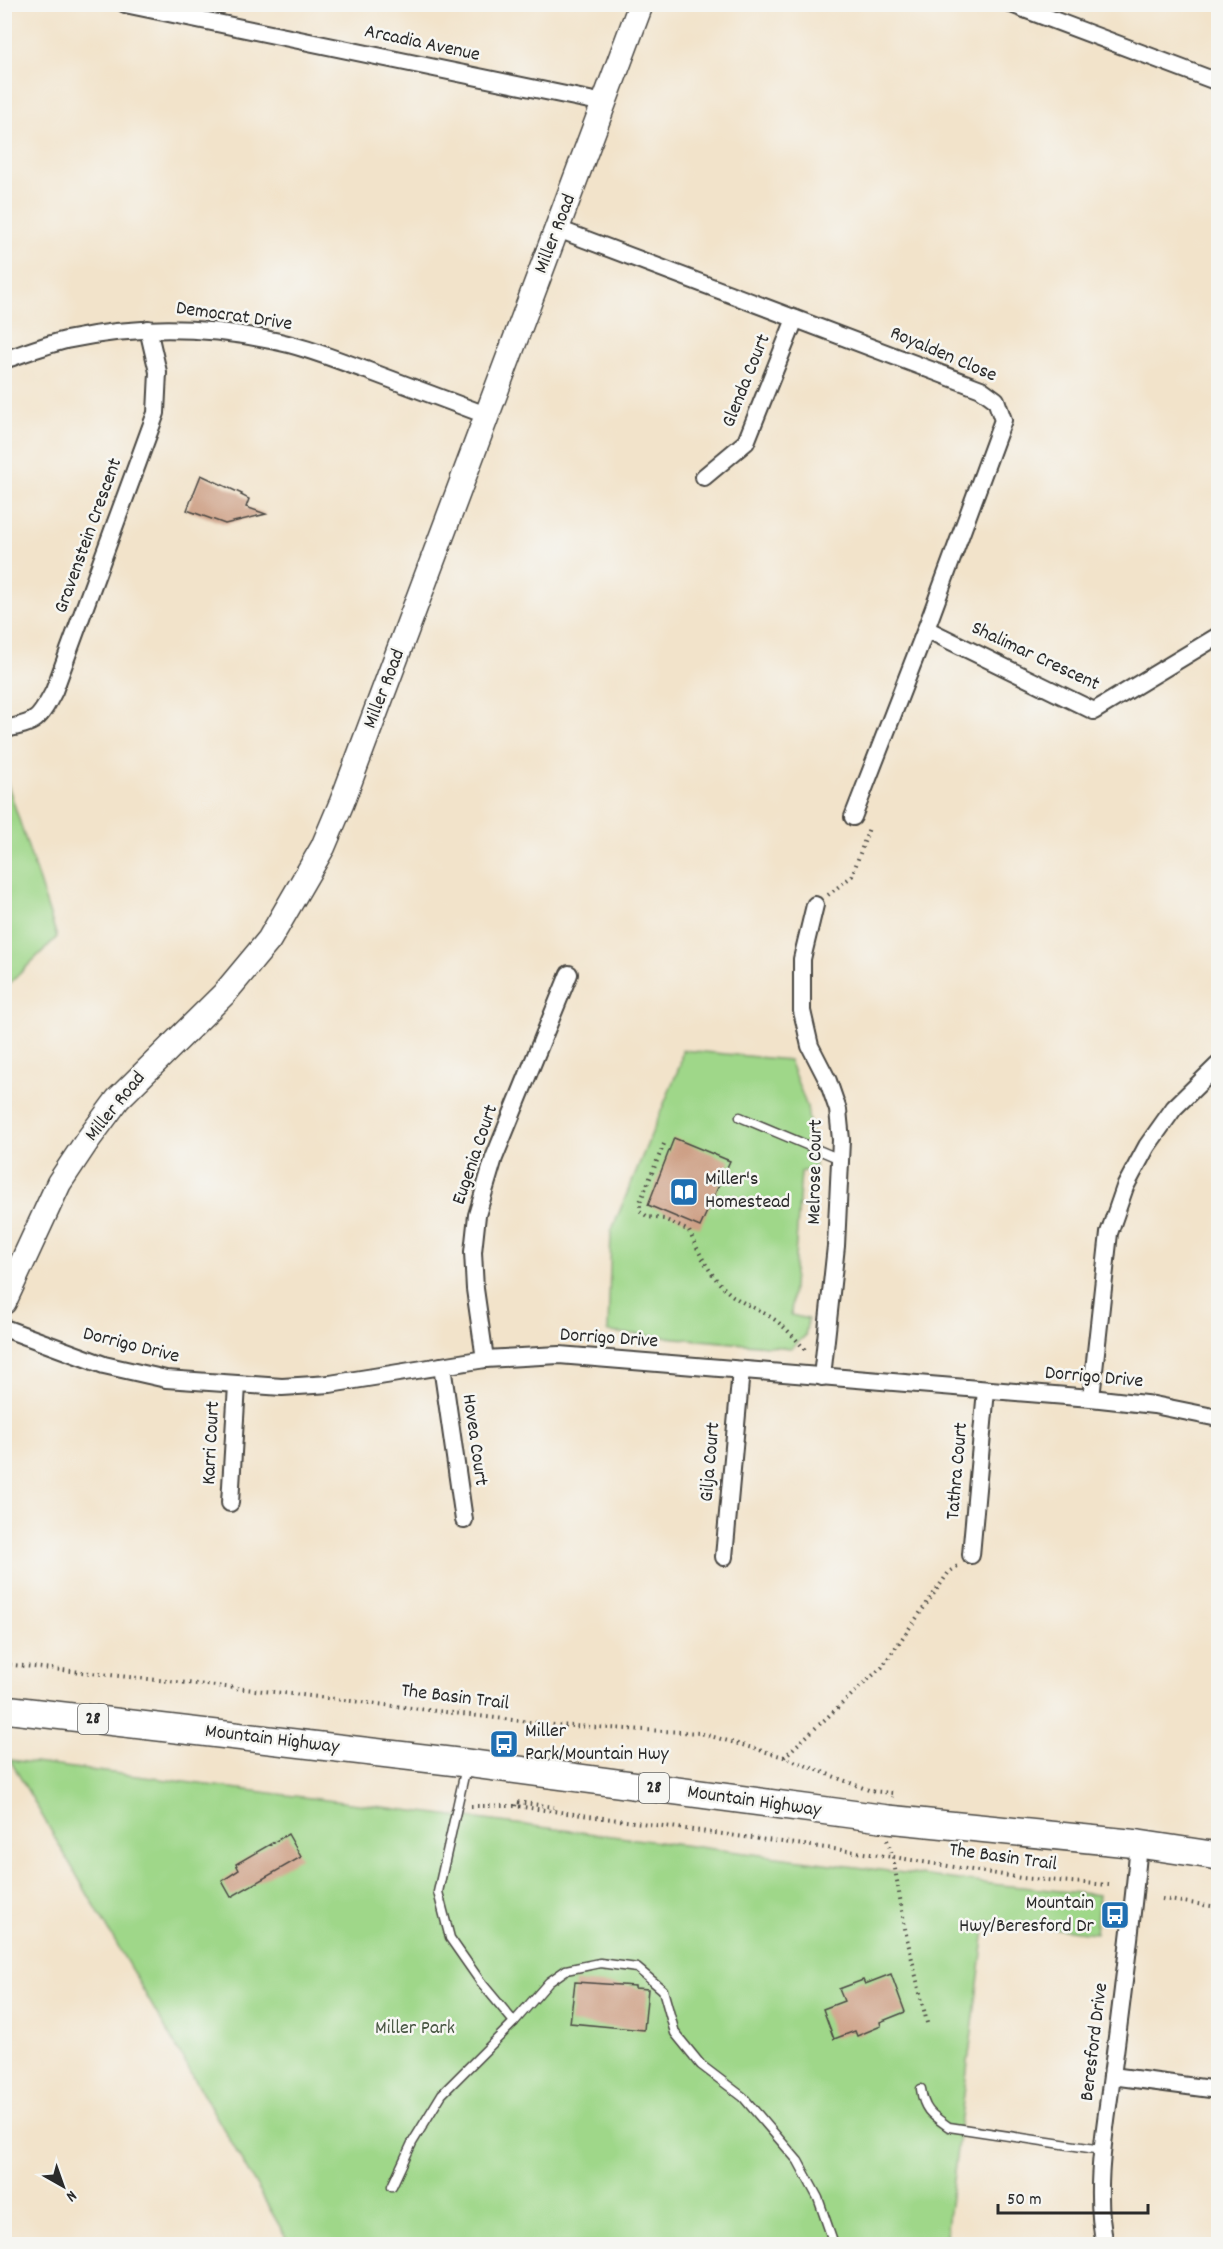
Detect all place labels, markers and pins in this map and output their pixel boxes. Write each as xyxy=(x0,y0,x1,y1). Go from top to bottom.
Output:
place label: Miller's Homestead xyxy=(705,1166,790,1217)
library icon: Miller's Homestead xyxy=(668,1176,700,1208)
place label: Miller Park/Mountain Hwy xyxy=(525,1718,670,1769)
bus stop icon: Miller Park/Mountain Hwy xyxy=(488,1728,520,1760)
place label: Mountain Hwy/Beresford Dr xyxy=(959,1890,1095,1941)
bus stop icon: Mountain Hwy/Beresford Dr xyxy=(1099,1899,1131,1931)

